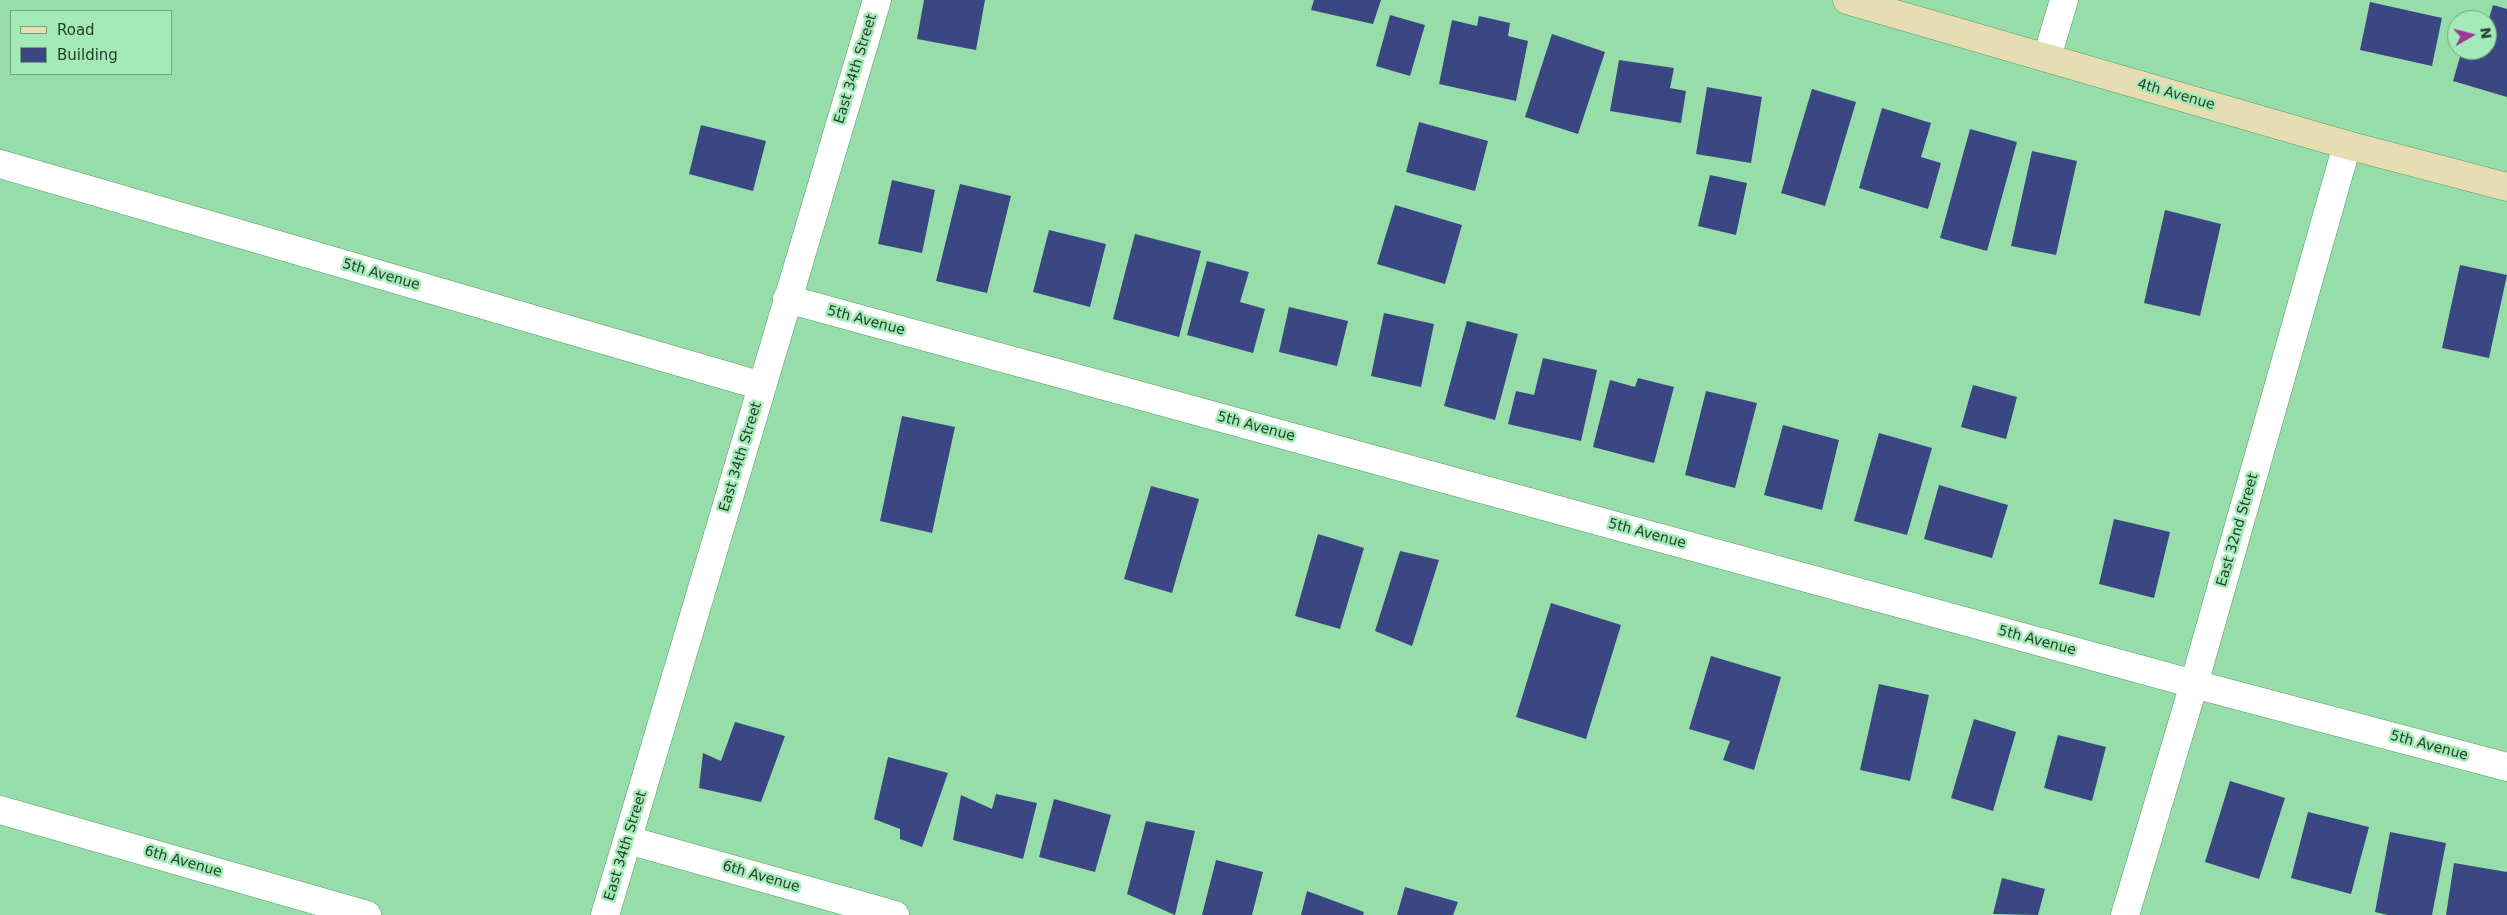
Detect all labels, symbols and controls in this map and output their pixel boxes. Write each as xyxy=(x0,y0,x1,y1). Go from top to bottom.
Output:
legend xyxy=(10,10,172,75)
north arrow xyxy=(2447,10,2497,60)
street label: East 34th Street xyxy=(831,12,881,126)
text: Road xyxy=(57,21,95,39)
text: N xyxy=(2477,26,2495,40)
text: Building xyxy=(57,46,118,64)
street label: 4th Avenue xyxy=(2135,76,2217,114)
street label: 5th Avenue xyxy=(340,256,422,294)
street label: 5th Avenue xyxy=(825,303,907,339)
street label: East 34th Street xyxy=(716,400,766,514)
street label: 5th Avenue xyxy=(1215,409,1297,445)
street label: East 32nd Street xyxy=(2214,471,2262,589)
street label: 5th Avenue xyxy=(1606,516,1688,552)
street label: 5th Avenue xyxy=(1996,623,2078,659)
street label: 5th Avenue xyxy=(2388,728,2470,764)
street label: East 34th Street xyxy=(601,789,651,903)
street label: 6th Avenue xyxy=(142,843,224,881)
street label: 6th Avenue xyxy=(720,858,802,896)

